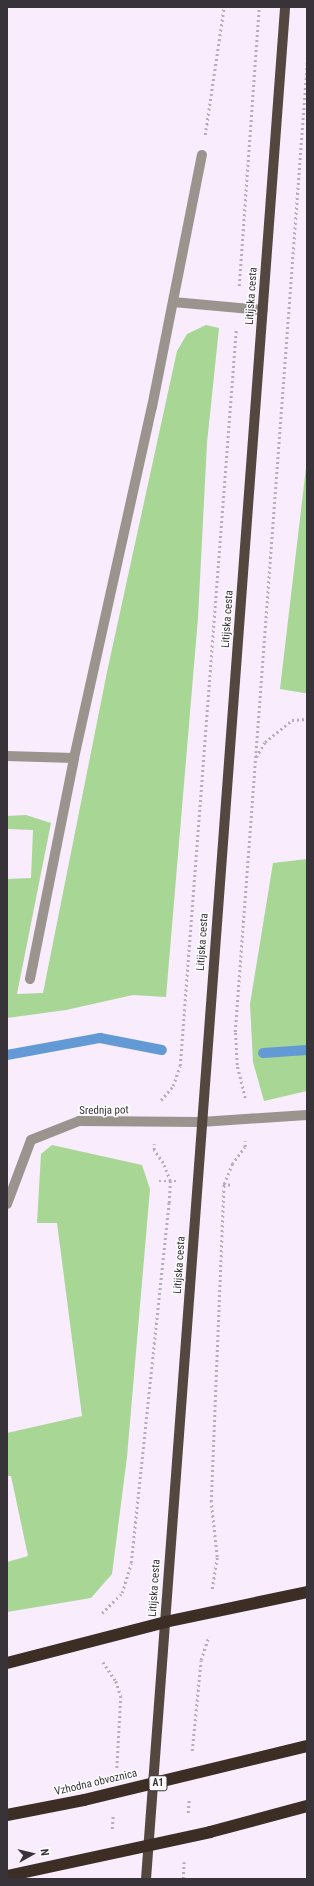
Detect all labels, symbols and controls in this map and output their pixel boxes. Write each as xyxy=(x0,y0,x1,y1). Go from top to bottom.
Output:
street label: Litijska cesta xyxy=(243,267,261,325)
street label: Litijska cesta xyxy=(219,590,237,648)
street label: Litijska cesta xyxy=(194,913,212,971)
street label: Srednja pot xyxy=(79,1104,129,1118)
street label: Litijska cesta xyxy=(171,1236,189,1294)
street label: Litijska cesta xyxy=(146,1559,164,1617)
street label: Vzhodna obvoznica xyxy=(53,1767,139,1799)
road number: A1 xyxy=(148,1775,168,1791)
north arrow xyxy=(12,1834,52,1874)
text: N xyxy=(37,1848,51,1857)

